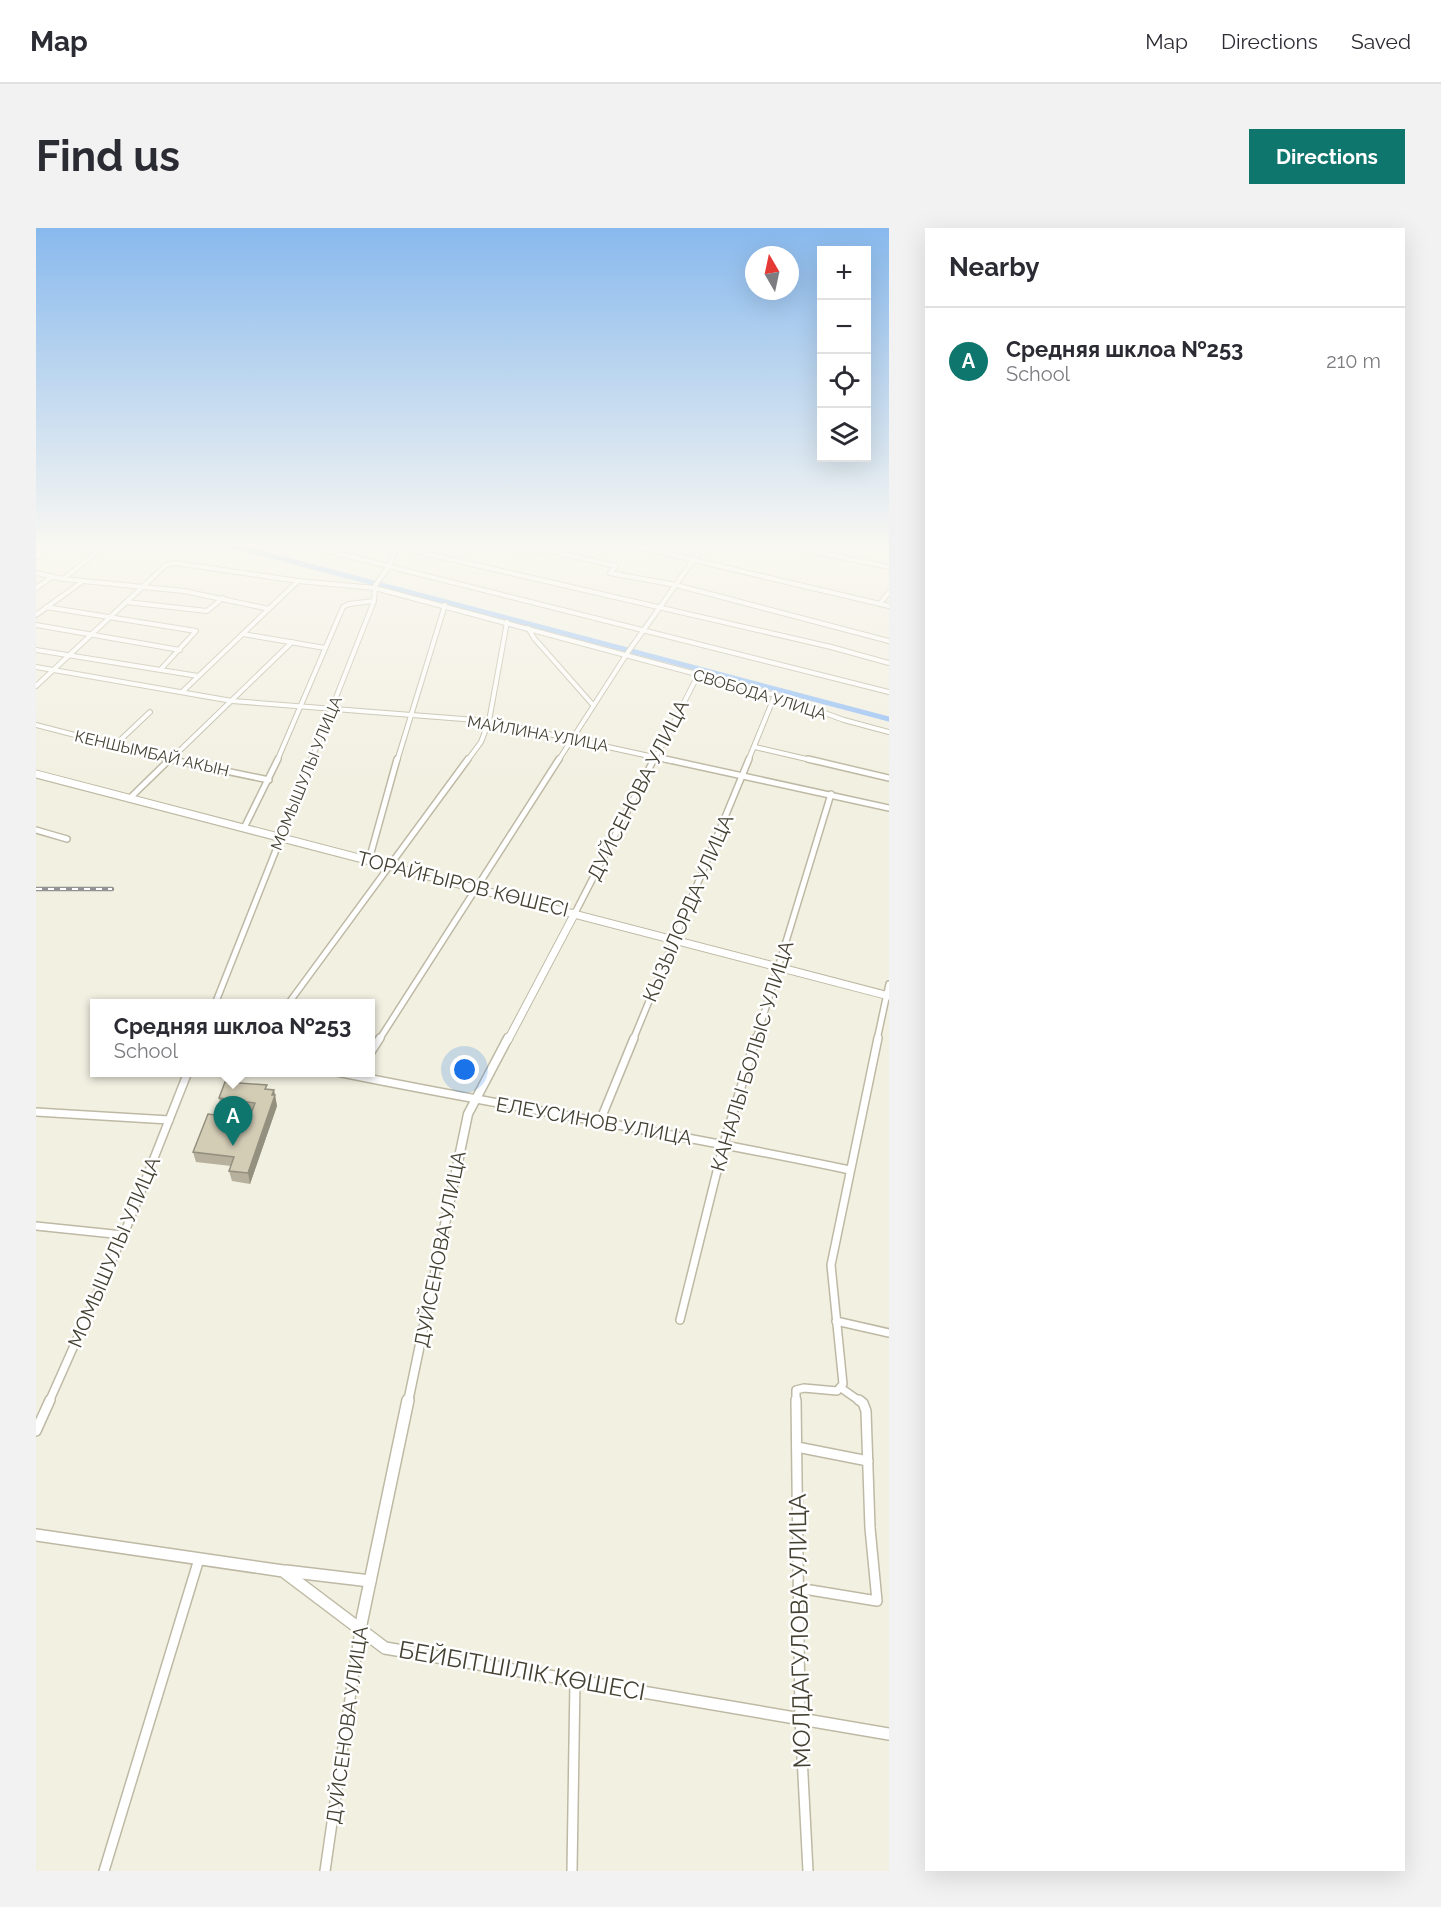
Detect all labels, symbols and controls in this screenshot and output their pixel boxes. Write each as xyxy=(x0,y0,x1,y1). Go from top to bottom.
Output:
text: Map xyxy=(30,25,88,58)
text: Map xyxy=(1145,29,1188,54)
text: Directions xyxy=(1221,29,1318,54)
text: Saved xyxy=(1351,29,1411,54)
button: Directions xyxy=(1249,129,1405,184)
text: Find us xyxy=(36,132,180,181)
north arrow xyxy=(745,246,799,300)
map controls xyxy=(817,246,871,462)
button: + xyxy=(817,246,871,300)
text: Nearby xyxy=(949,252,1039,282)
button: − xyxy=(817,300,871,354)
text: Средняя шклоа №253 xyxy=(1006,336,1243,362)
text: A xyxy=(962,349,975,373)
text: 210 m xyxy=(1326,349,1381,373)
button: locate xyxy=(817,354,871,408)
text: School xyxy=(1006,362,1070,386)
button: layers xyxy=(817,408,871,462)
street label: СВОБОДА УЛИЦА xyxy=(691,665,829,724)
street label: МОМЫШУЛЫ УЛИЦА xyxy=(267,693,346,853)
street label: ДУЙСЕНОВА УЛИЦА xyxy=(582,695,694,884)
street label: МАЙЛИНА УЛИЦА xyxy=(466,712,610,755)
street label: КЕНШЫМБАЙ АКЫН xyxy=(73,726,231,780)
street label: КЫЗЫЛОРДА УЛИЦА xyxy=(638,810,739,1005)
street label: ТОРАЙҒЫРОВ КӨШЕСІ xyxy=(355,846,571,922)
street label: КАНАЛЫ БОЛЫС УЛИЦА xyxy=(705,937,799,1174)
popup xyxy=(90,999,375,1077)
text: Средняя шклоа №253 xyxy=(114,1013,351,1039)
text: School xyxy=(114,1039,178,1063)
your location xyxy=(450,1055,479,1084)
street label: ЕЛЕУСИНОВ УЛИЦА xyxy=(494,1092,694,1150)
pin: A xyxy=(214,1096,252,1146)
street label: ДУЙСЕНОВА УЛИЦА xyxy=(409,1148,471,1349)
street label: МОМЫШУЛЫ УЛИЦА xyxy=(63,1152,165,1351)
street label: МОЛДАГУЛОВА УЛИЦА xyxy=(783,1493,816,1769)
street label: ДУЙСЕНОВА УЛИЦА xyxy=(321,1624,373,1825)
street label: БЕЙБІТШІЛІК КӨШЕСІ xyxy=(397,1635,648,1706)

